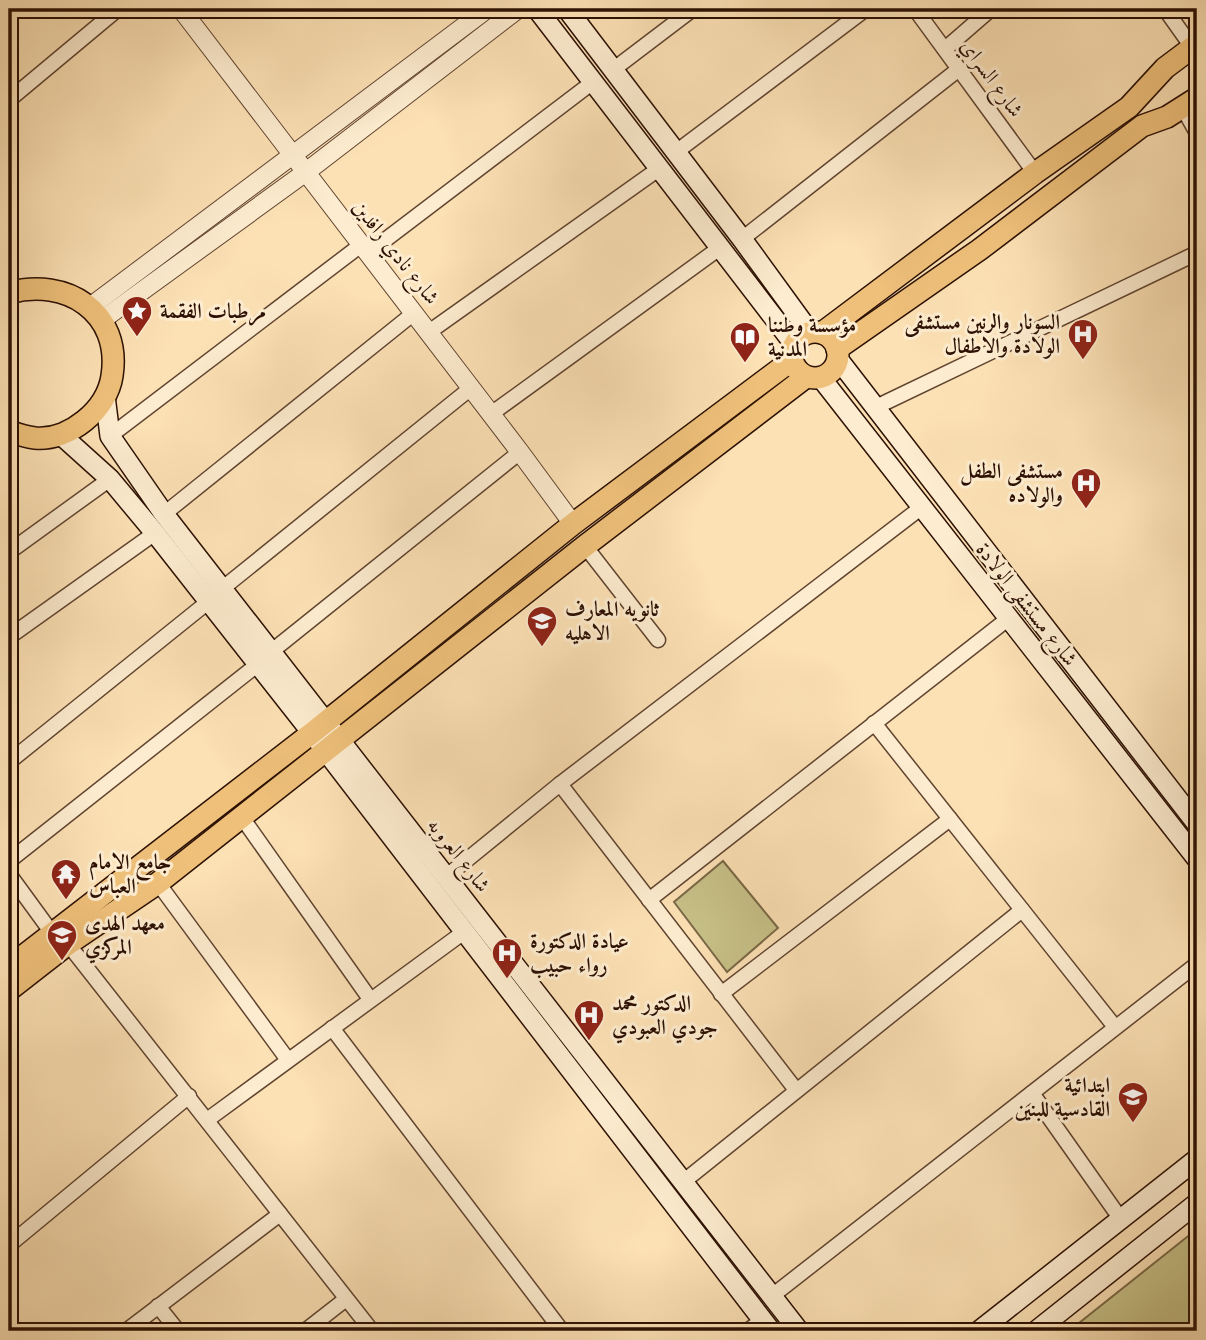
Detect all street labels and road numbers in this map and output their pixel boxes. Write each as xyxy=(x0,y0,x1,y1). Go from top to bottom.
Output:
street label: شارع السراي xyxy=(951,33,1030,125)
street label: شارع نادي رافدين xyxy=(343,194,446,313)
street label: شارع مستشفى الولادة xyxy=(967,536,1084,674)
street label: شارع العروبه xyxy=(418,812,497,900)

